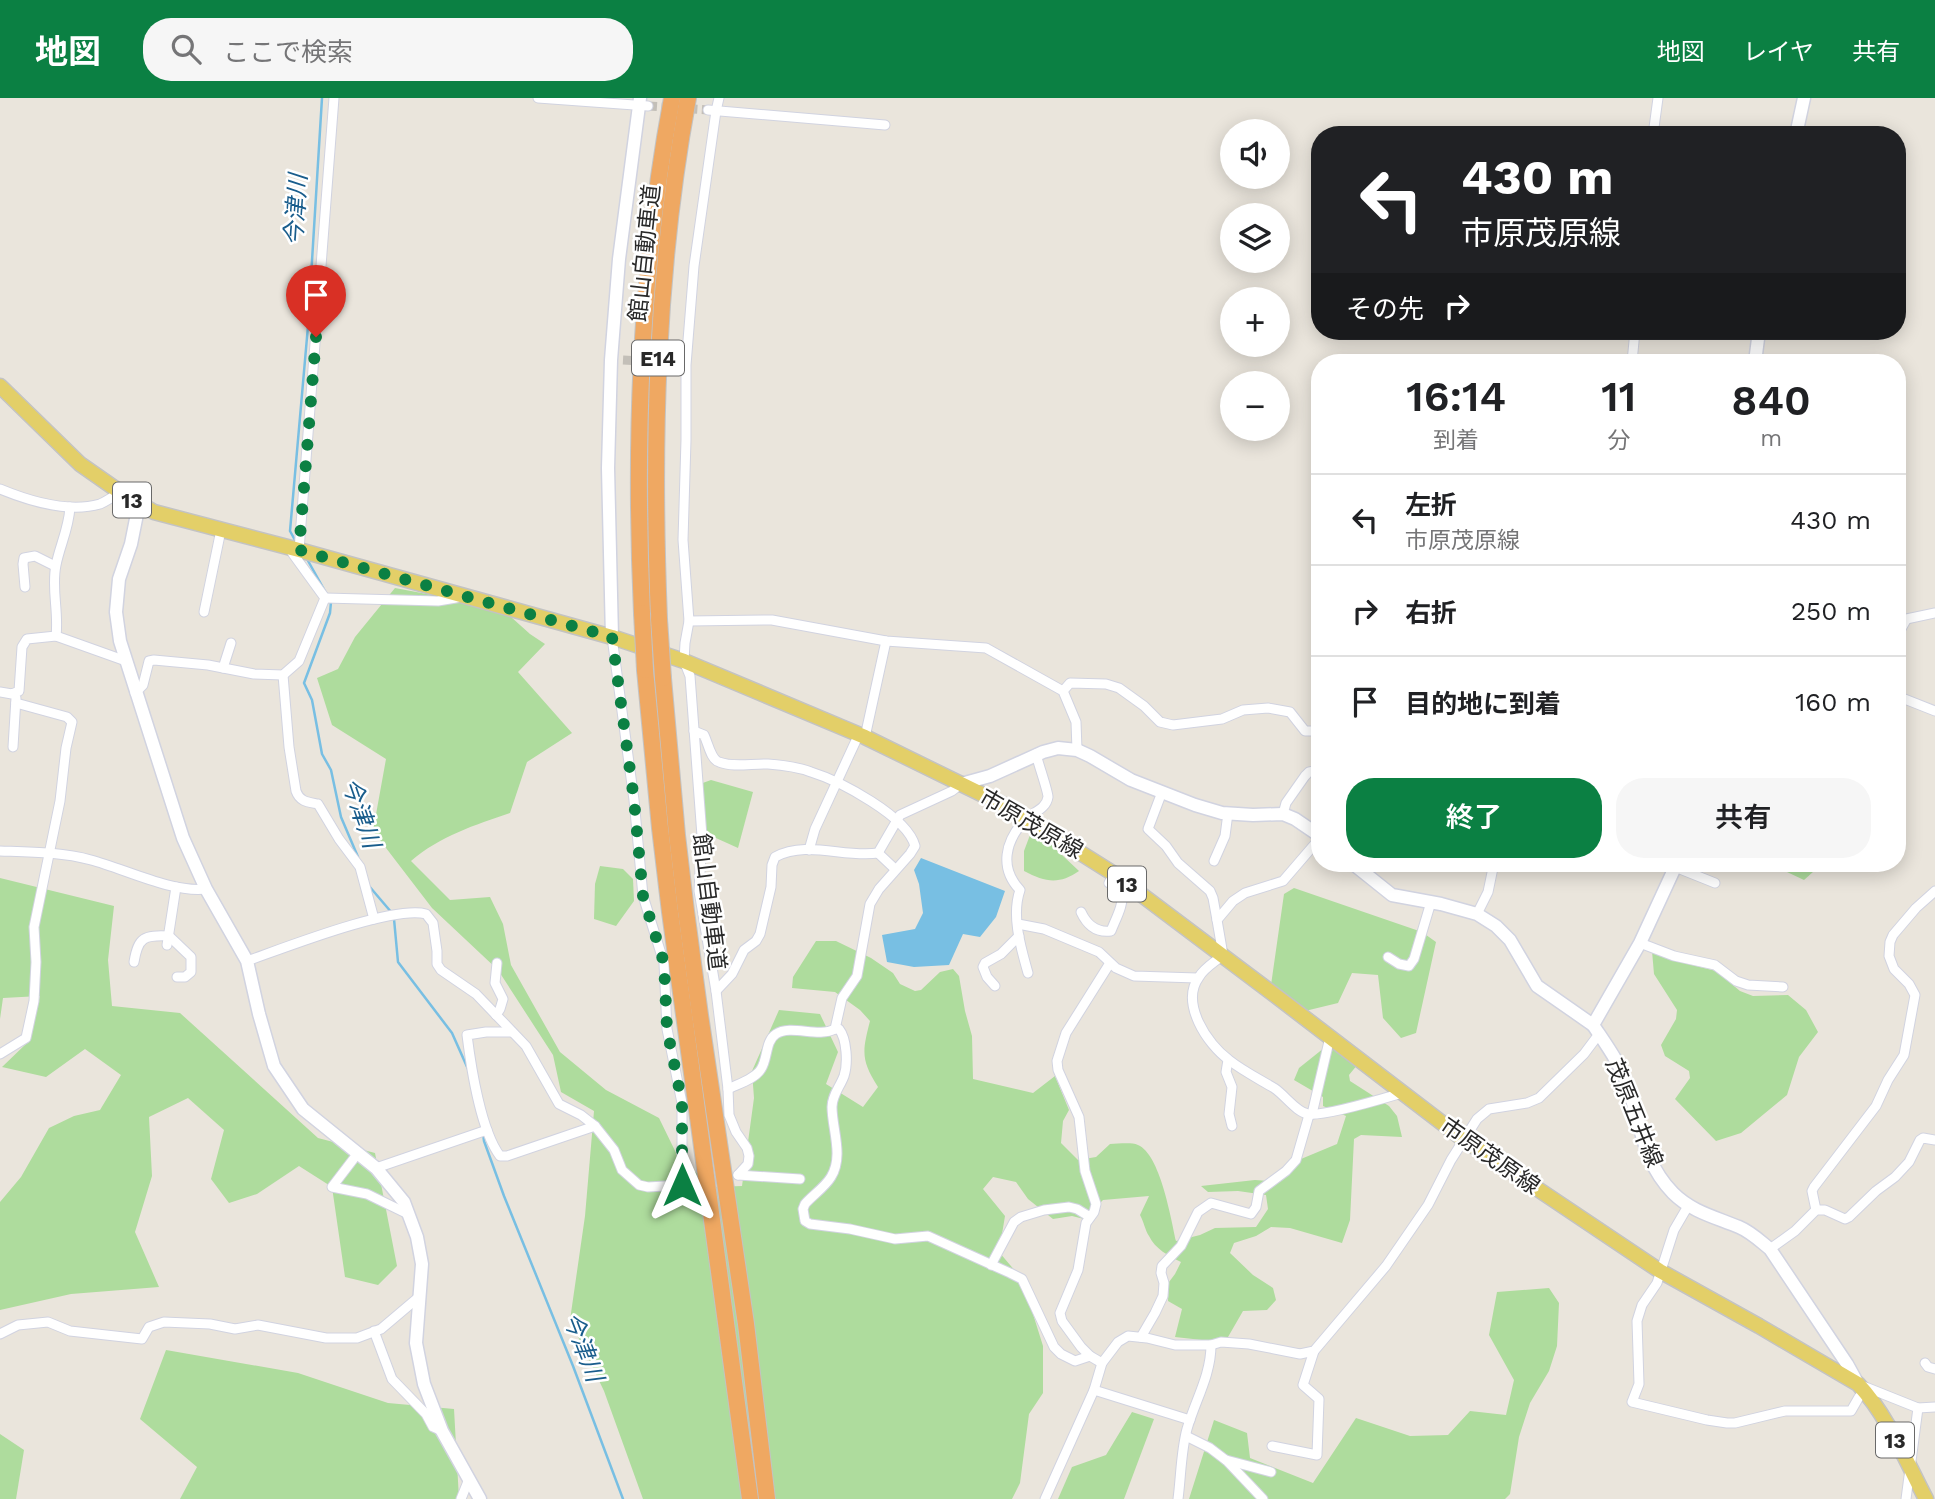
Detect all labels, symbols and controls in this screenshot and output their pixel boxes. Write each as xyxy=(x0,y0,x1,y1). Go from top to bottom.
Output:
search box xyxy=(143,18,633,81)
icon: search xyxy=(167,30,205,68)
text: 地図 xyxy=(35,32,101,71)
text: ここで検索 xyxy=(223,37,353,67)
text: 地図 xyxy=(1657,38,1705,66)
text: レイヤ xyxy=(1743,38,1814,66)
text: 共有 xyxy=(1852,38,1900,66)
map controls xyxy=(1220,119,1290,441)
button: sound xyxy=(1220,119,1290,189)
text: 430 m xyxy=(1461,148,1613,206)
icon: left xyxy=(1346,154,1437,245)
water label: 今津川 xyxy=(280,170,313,247)
street label: 館山自動車道 xyxy=(624,183,666,323)
button: layers xyxy=(1220,203,1290,273)
text: 市原茂原線 xyxy=(1461,214,1621,252)
pin xyxy=(286,265,346,337)
icon: arrive xyxy=(297,276,335,314)
button: + xyxy=(1220,287,1290,357)
icon: right xyxy=(1438,287,1476,325)
text: その先 xyxy=(1346,294,1424,324)
road number: E14 xyxy=(632,341,684,376)
button: − xyxy=(1220,371,1290,441)
text: 16:14 xyxy=(1406,372,1506,421)
text: 11 xyxy=(1601,372,1636,421)
text: 840 xyxy=(1731,376,1811,425)
text: m xyxy=(1760,425,1782,452)
text: 到着 xyxy=(1433,427,1479,454)
text: 分 xyxy=(1607,427,1630,454)
road number: 13 xyxy=(113,482,151,518)
text: 左折 xyxy=(1405,490,1457,520)
icon: left xyxy=(1346,501,1384,539)
text: 430 m xyxy=(1790,505,1871,535)
text: 市原茂原線 xyxy=(1405,527,1520,554)
icon: right xyxy=(1346,592,1384,630)
text: 250 m xyxy=(1791,596,1871,626)
text: 右折 xyxy=(1405,598,1457,628)
icon: arrive xyxy=(1346,683,1384,721)
text: 160 m xyxy=(1795,687,1871,717)
text: 目的地に到着 xyxy=(1405,689,1561,719)
water label: 今津川 xyxy=(336,774,387,854)
button: 終了 xyxy=(1346,778,1602,858)
button: 共有 xyxy=(1616,778,1871,858)
street label: 市原茂原線 xyxy=(974,784,1088,864)
street label: 館山自動車道 xyxy=(687,832,731,972)
road number: 13 xyxy=(1108,866,1146,902)
street label: 茂原五井線 xyxy=(1600,1055,1668,1171)
street label: 市原茂原線 xyxy=(1435,1112,1545,1200)
position arrow xyxy=(645,1148,719,1222)
water label: 今津川 xyxy=(557,1308,610,1388)
road number: 13 xyxy=(1876,1422,1914,1458)

